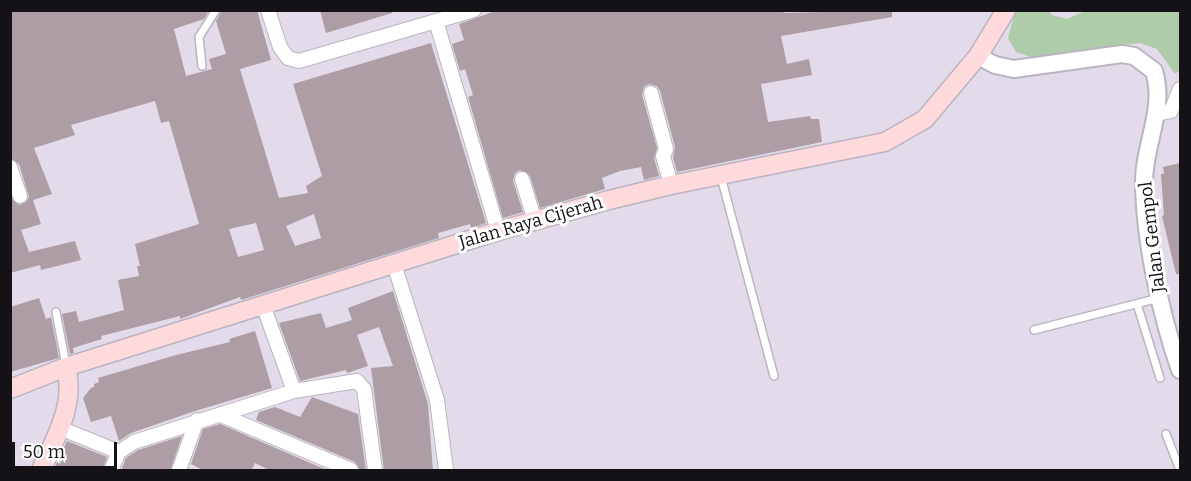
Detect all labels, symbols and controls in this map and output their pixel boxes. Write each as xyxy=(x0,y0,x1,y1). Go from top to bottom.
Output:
street label: Jalan Gempol xyxy=(1135,180,1171,294)
street label: Jalan Raya Cijerah xyxy=(457,192,605,254)
scale bar xyxy=(15,430,120,468)
text: 50 m xyxy=(23,441,65,463)

